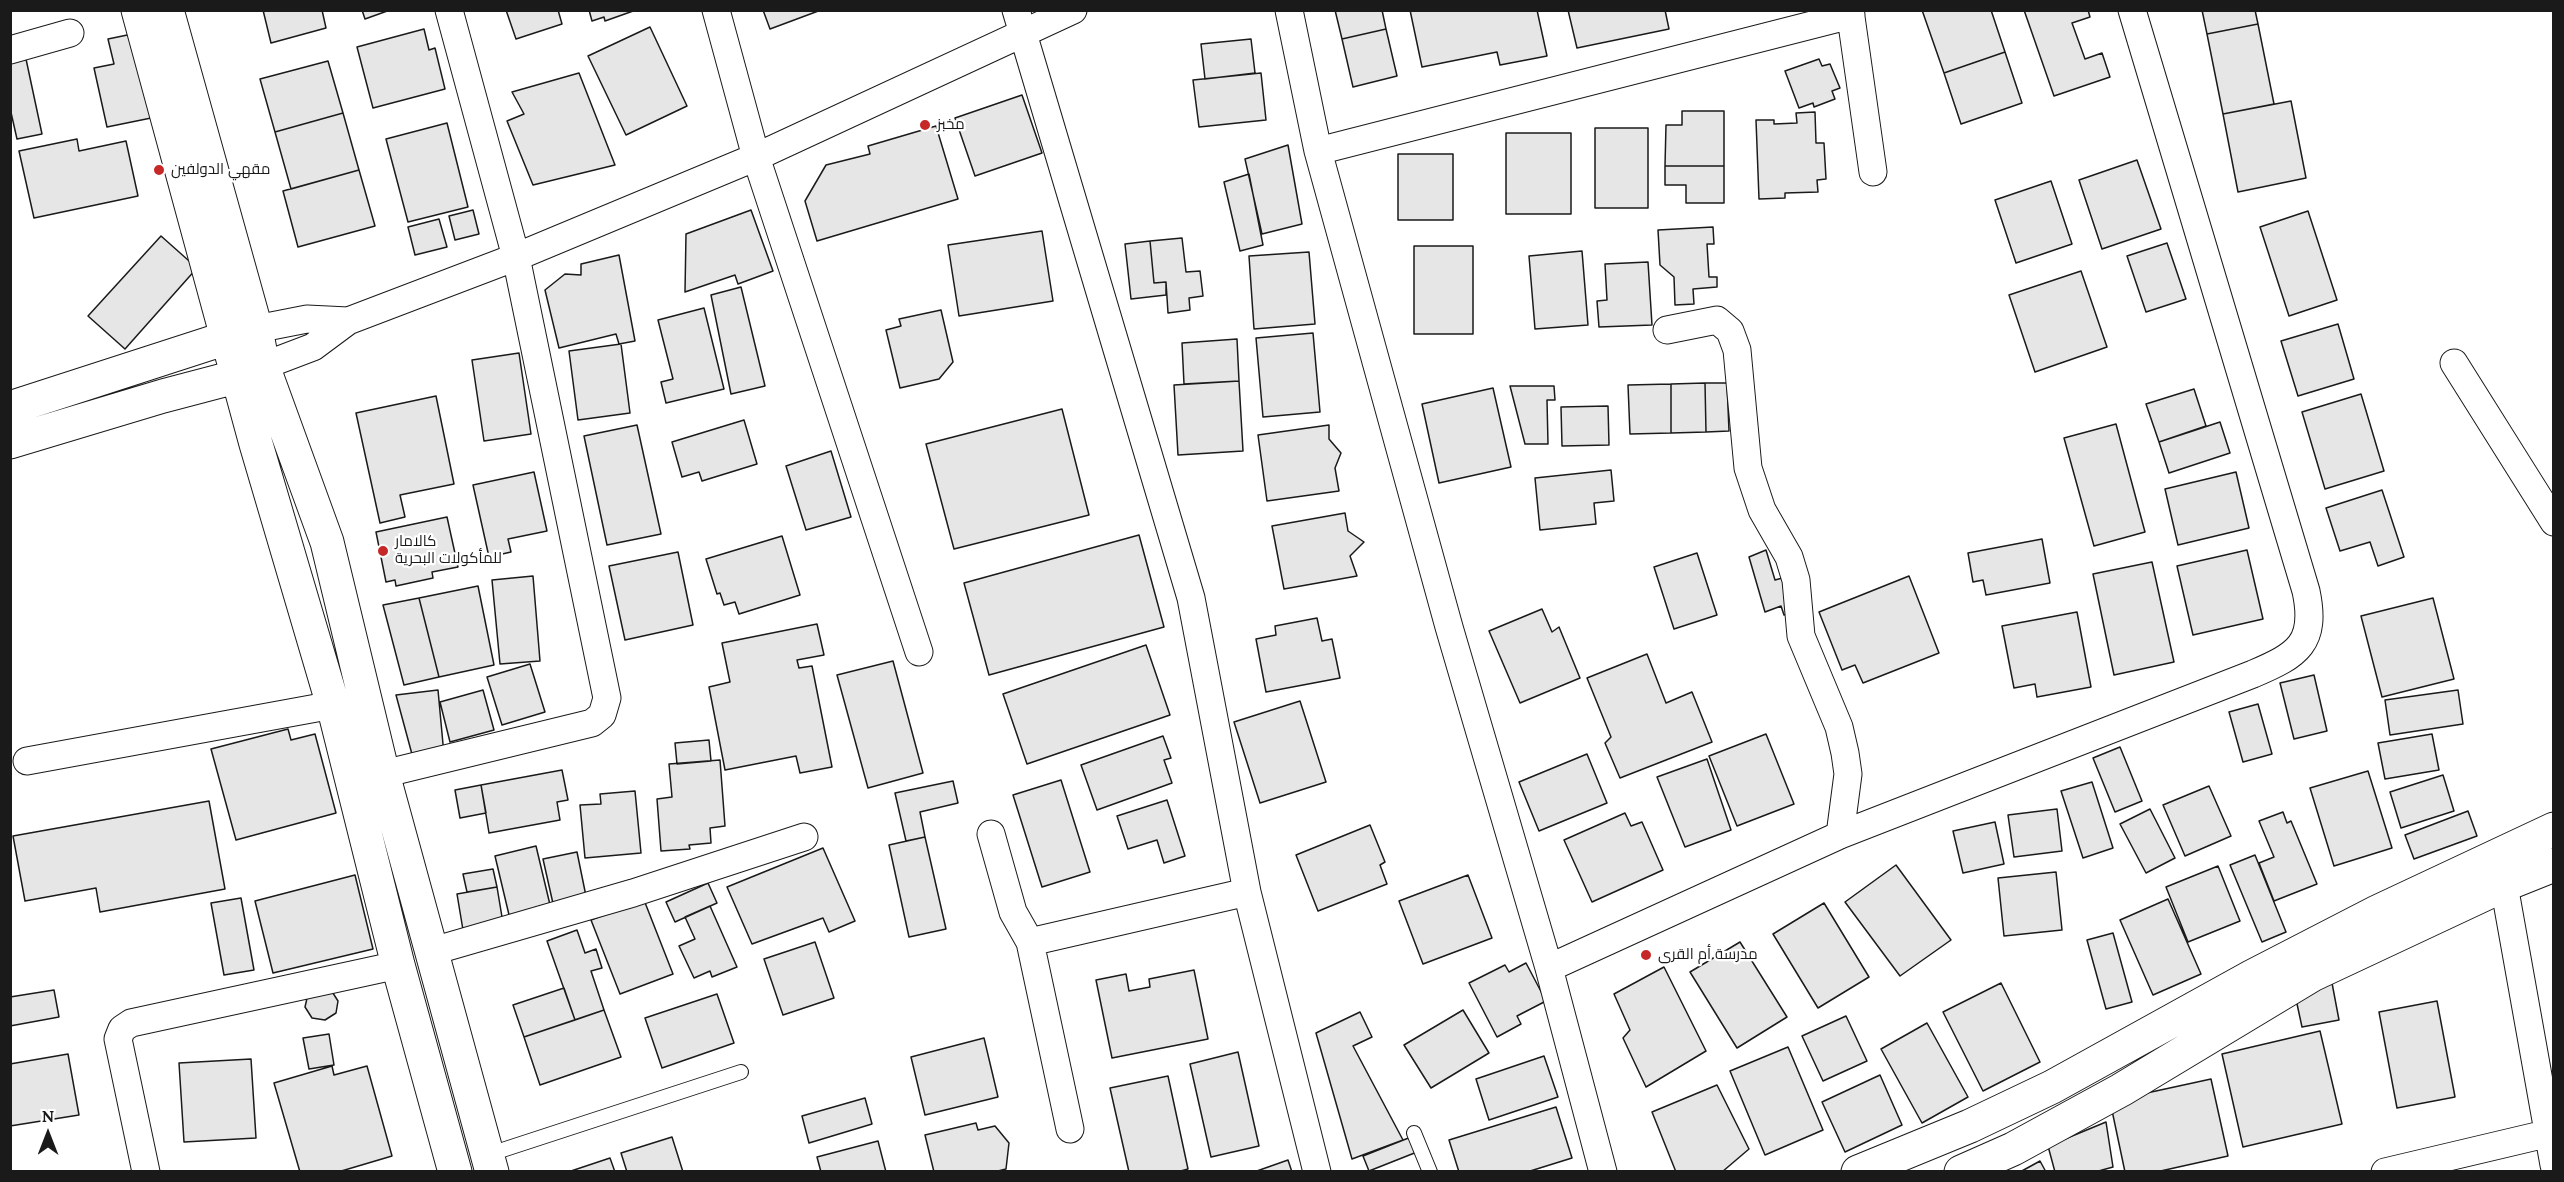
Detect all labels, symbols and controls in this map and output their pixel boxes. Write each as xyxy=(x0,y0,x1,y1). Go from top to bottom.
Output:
place label: مخبز xyxy=(937,116,965,134)
marker: مخبز xyxy=(918,118,932,132)
place label: مقهي الدولفين xyxy=(171,161,270,179)
marker: مقهي الدولفين xyxy=(152,163,166,177)
place label: كالامار للمأكولات البحرية xyxy=(395,533,502,568)
marker: كالامار للمأكولات البحرية xyxy=(376,544,390,558)
place label: مدرسة أم القرى xyxy=(1658,946,1758,964)
marker: مدرسة أم القرى xyxy=(1639,948,1653,962)
north arrow xyxy=(18,1104,78,1164)
text: N xyxy=(42,1106,54,1126)

